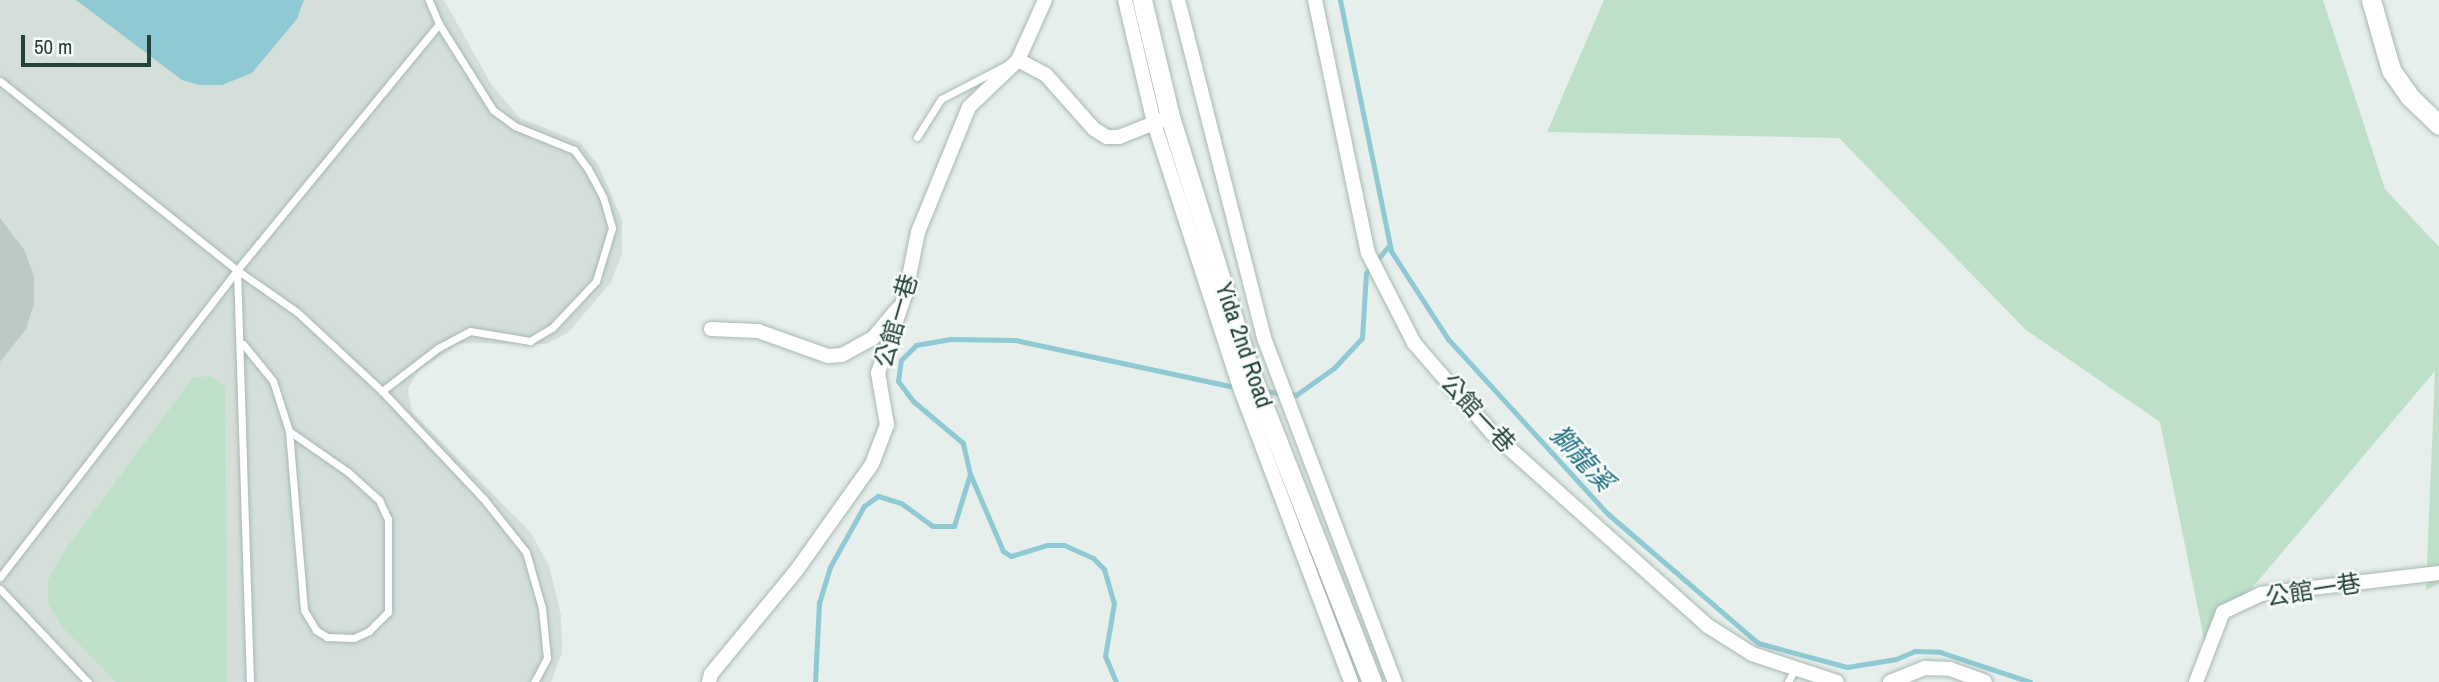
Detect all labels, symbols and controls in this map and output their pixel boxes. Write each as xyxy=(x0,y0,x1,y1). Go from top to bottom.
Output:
scale bar xyxy=(24,21,154,65)
text: 50 m xyxy=(34,32,72,61)
street label: 公館一巷 xyxy=(869,271,923,371)
street label: Yida 2nd Road xyxy=(1209,279,1279,411)
street label: 公館一巷 xyxy=(1435,368,1521,458)
water label: 獅龍溪 xyxy=(1544,419,1620,497)
street label: 公館一巷 xyxy=(2263,568,2363,612)

